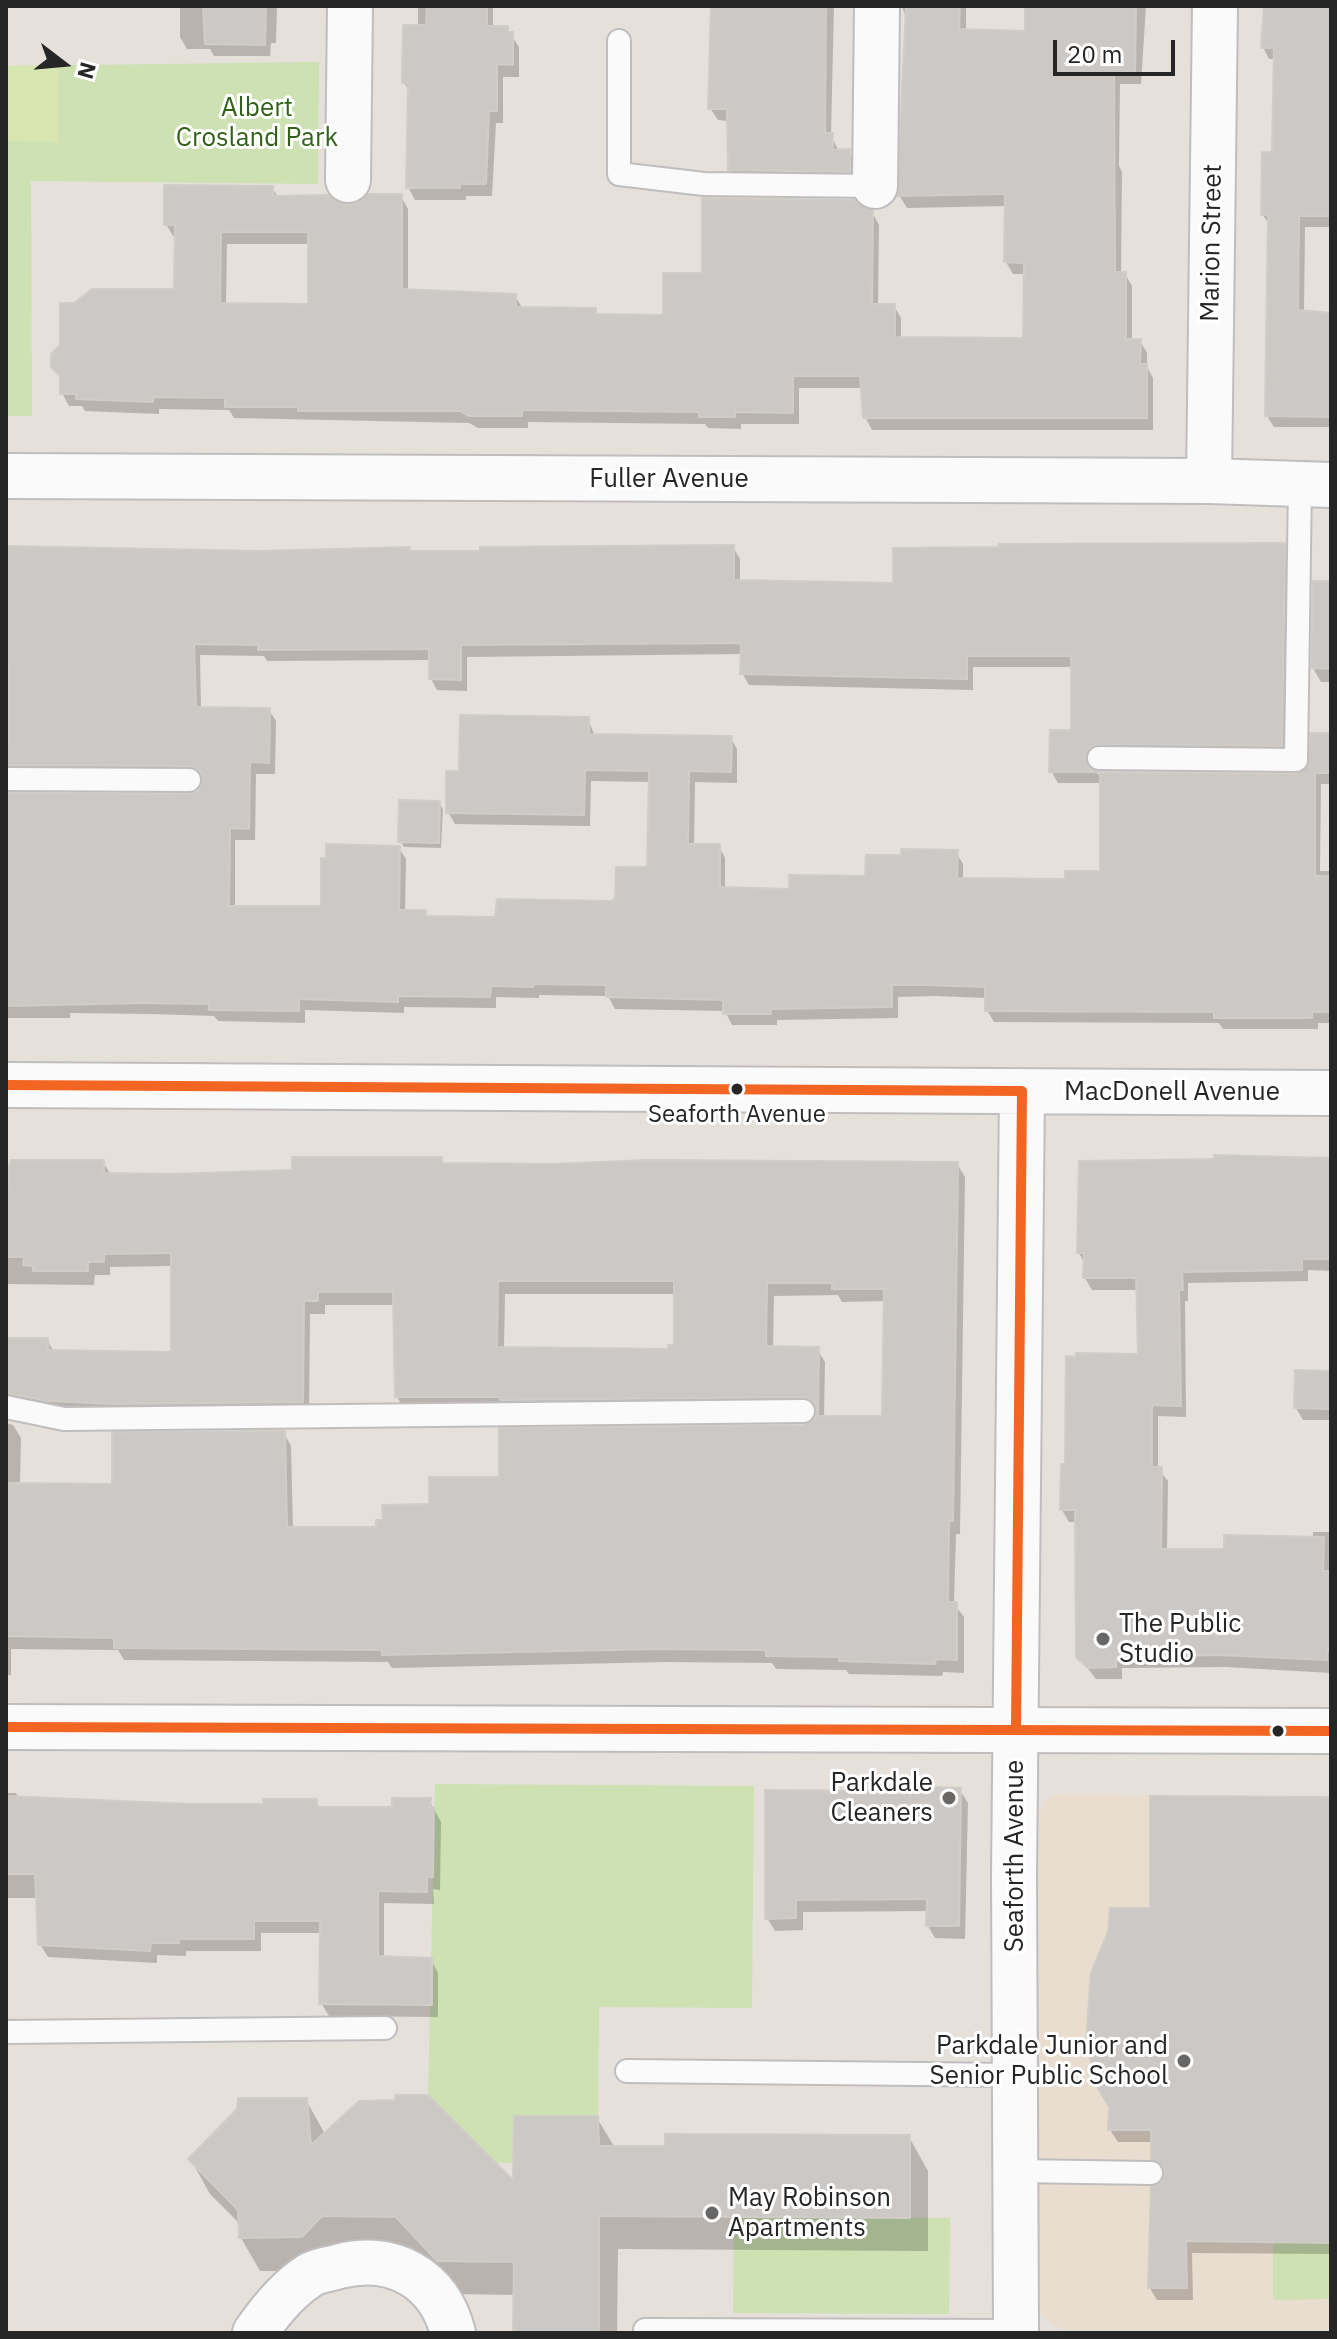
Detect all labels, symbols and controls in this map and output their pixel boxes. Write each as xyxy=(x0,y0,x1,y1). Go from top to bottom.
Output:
north arrow xyxy=(24,24,104,104)
scale bar xyxy=(1057,24,1179,74)
text: 20 m xyxy=(1067,38,1122,70)
text: N xyxy=(71,59,104,82)
park label: Albert Crosland Park xyxy=(176,92,338,154)
street label: Marion Street xyxy=(1195,164,1229,322)
street label: Fuller Avenue xyxy=(589,463,749,495)
street label: MacDonell Avenue xyxy=(1064,1076,1280,1108)
marker: Seaforth Avenue xyxy=(729,1081,745,1097)
place label: Seaforth Avenue xyxy=(648,1101,826,1129)
place label: The Public Studio xyxy=(1119,1608,1241,1670)
marker: The Public Studio xyxy=(1094,1630,1112,1648)
unlabelled marker xyxy=(1270,1723,1286,1739)
street label: Seaforth Avenue xyxy=(999,1760,1031,1952)
place label: Parkdale Cleaners xyxy=(830,1767,933,1828)
marker: Parkdale Cleaners xyxy=(940,1789,958,1807)
place label: Parkdale Junior and Senior Public School xyxy=(930,2030,1168,2092)
marker: Parkdale Junior and Senior Public School xyxy=(1175,2052,1193,2070)
place label: May Robinson Apartments xyxy=(728,2182,891,2244)
marker: May Robinson Apartments xyxy=(703,2204,721,2222)

